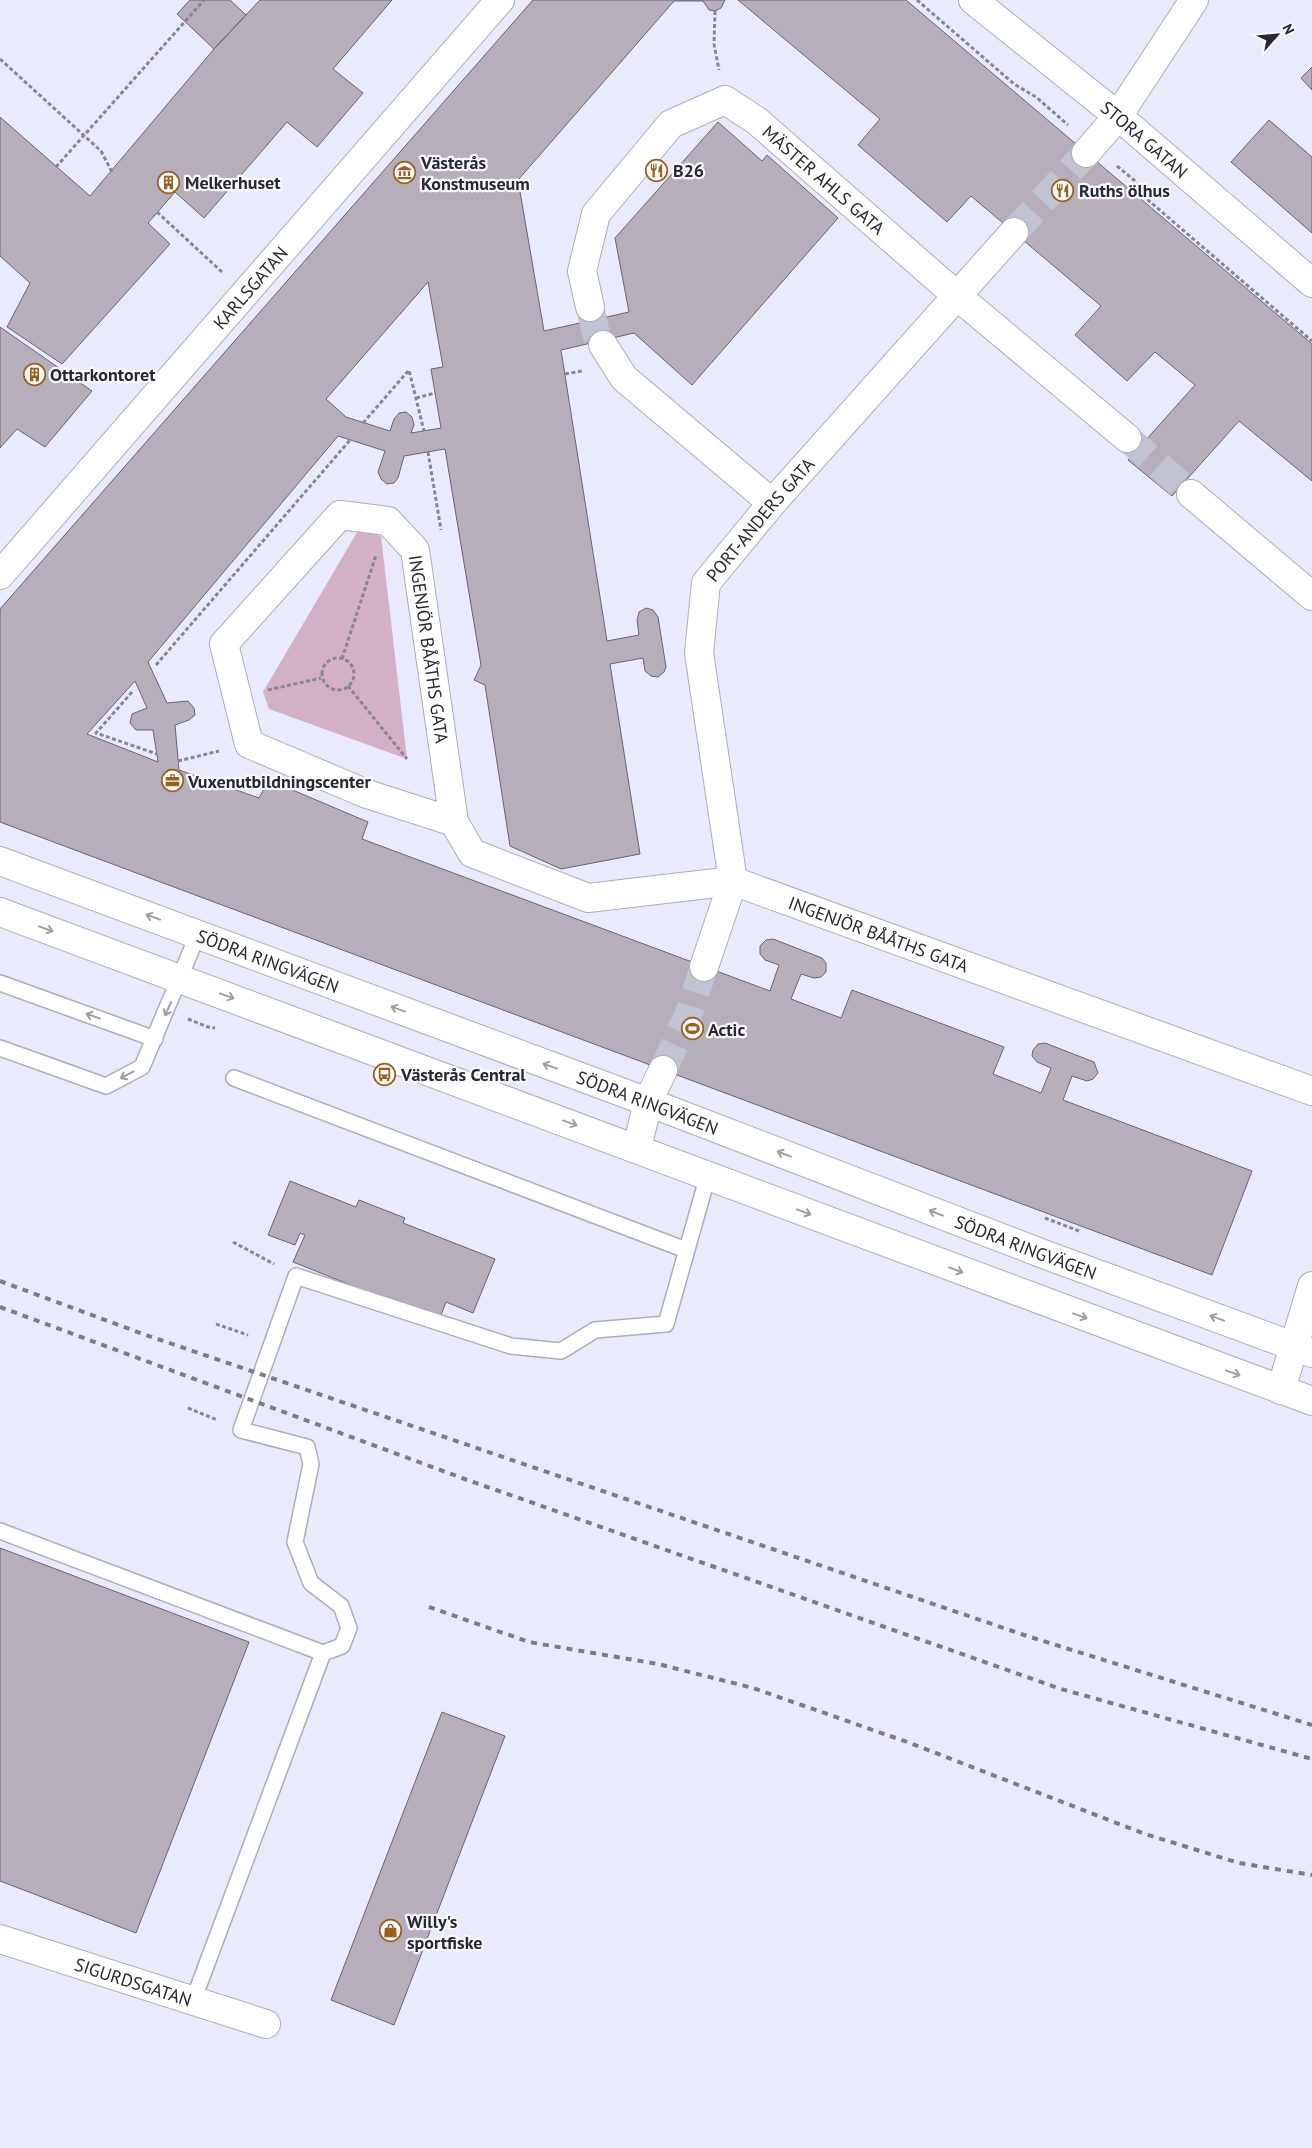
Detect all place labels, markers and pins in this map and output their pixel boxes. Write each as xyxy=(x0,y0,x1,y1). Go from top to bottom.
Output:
place label: Västerås Konstmuseum xyxy=(420,151,530,195)
restaurant icon: B26 xyxy=(645,158,669,182)
place label: B26 xyxy=(673,159,704,182)
museum icon: Västerås Konstmuseum xyxy=(393,160,417,184)
building icon: Melkerhuset xyxy=(157,170,181,194)
place label: Melkerhuset xyxy=(185,171,281,194)
restaurant icon: Ruths ölhus xyxy=(1051,178,1075,202)
place label: Ruths ölhus xyxy=(1079,179,1170,202)
building icon: Ottarkontoret xyxy=(22,362,46,386)
place label: Ottarkontoret xyxy=(50,363,156,386)
office icon: Vuxenutbildningscenter xyxy=(160,769,184,793)
place label: Vuxenutbildningscenter xyxy=(187,770,371,793)
sports icon: Actic xyxy=(680,1017,704,1041)
place label: Actic xyxy=(708,1018,745,1041)
bus stop icon: Västerås Central xyxy=(373,1062,397,1086)
place label: Västerås Central xyxy=(400,1063,526,1086)
place label: Willy's sportfiske xyxy=(407,1910,482,1954)
shop icon: Willy's sportfiske xyxy=(379,1919,403,1943)

